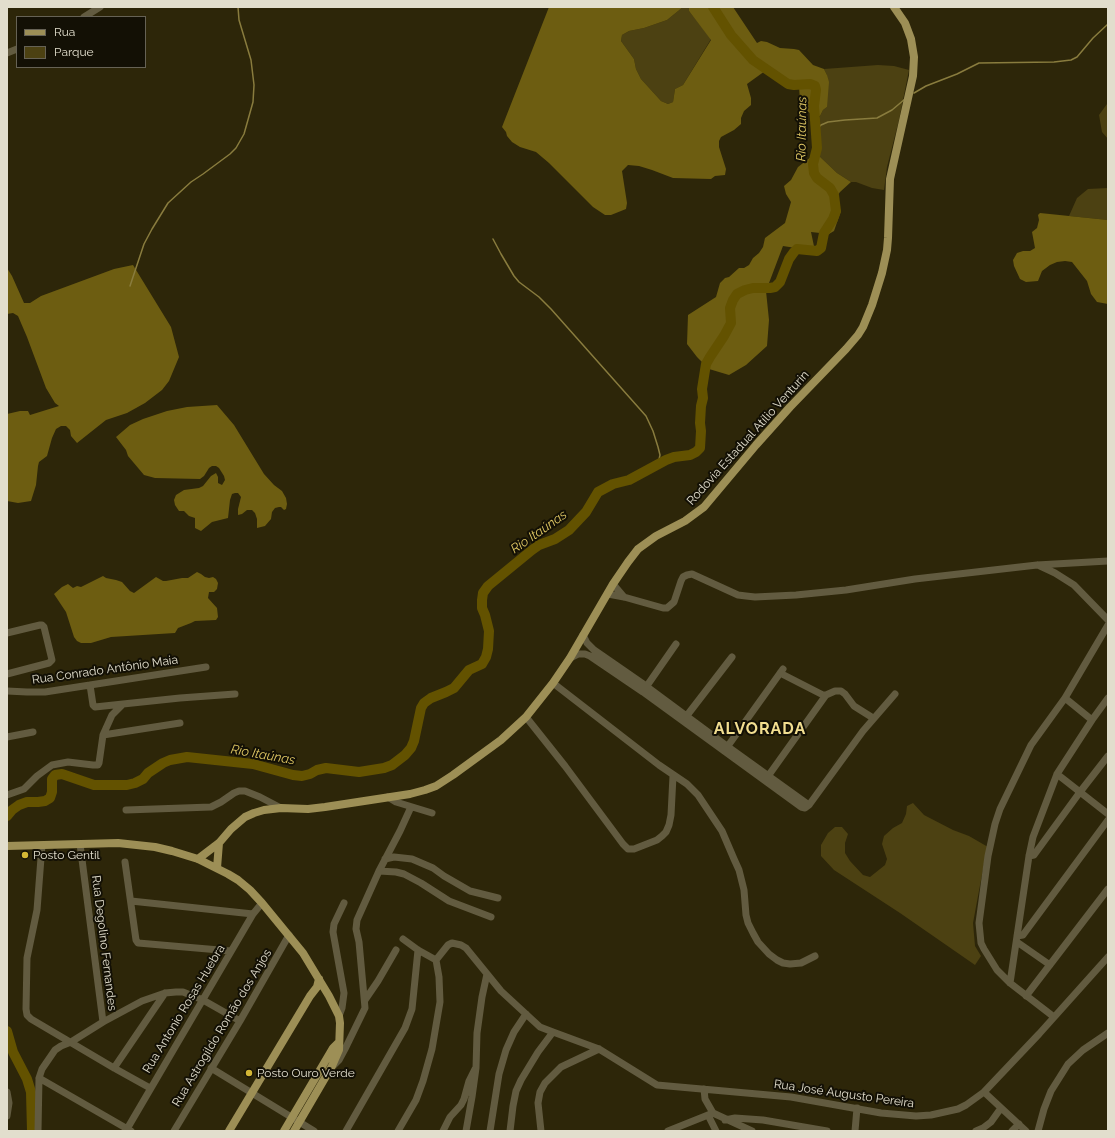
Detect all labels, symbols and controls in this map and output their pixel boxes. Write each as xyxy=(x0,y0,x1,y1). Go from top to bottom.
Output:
legend xyxy=(16,16,146,68)
text: Rua xyxy=(54,25,75,39)
text: Parque xyxy=(54,45,94,59)
water label: Rio Itaúnas xyxy=(794,96,810,162)
street label: Rodovia Estadual Atílio Venturin xyxy=(684,368,812,508)
water label: Rio Itaúnas xyxy=(508,507,570,557)
street label: Rua Conrado Antônio Maia xyxy=(31,653,179,687)
district label: ALVORADA xyxy=(714,719,806,739)
water label: Rio Itaúnas xyxy=(230,742,296,768)
place label: Posto Gentil xyxy=(33,848,100,862)
marker: Posto Gentil xyxy=(20,850,30,860)
street label: Rua Degolino Fernandes xyxy=(89,874,119,1012)
street label: Rua Antonio Rosas Huebra xyxy=(140,942,228,1076)
street label: Rua Astrogildo Romão dos Anjos xyxy=(169,947,275,1109)
place label: Posto Ouro Verde xyxy=(257,1066,355,1080)
marker: Posto Ouro Verde xyxy=(244,1068,254,1078)
street label: Rua José Augusto Pereira xyxy=(773,1077,915,1111)

